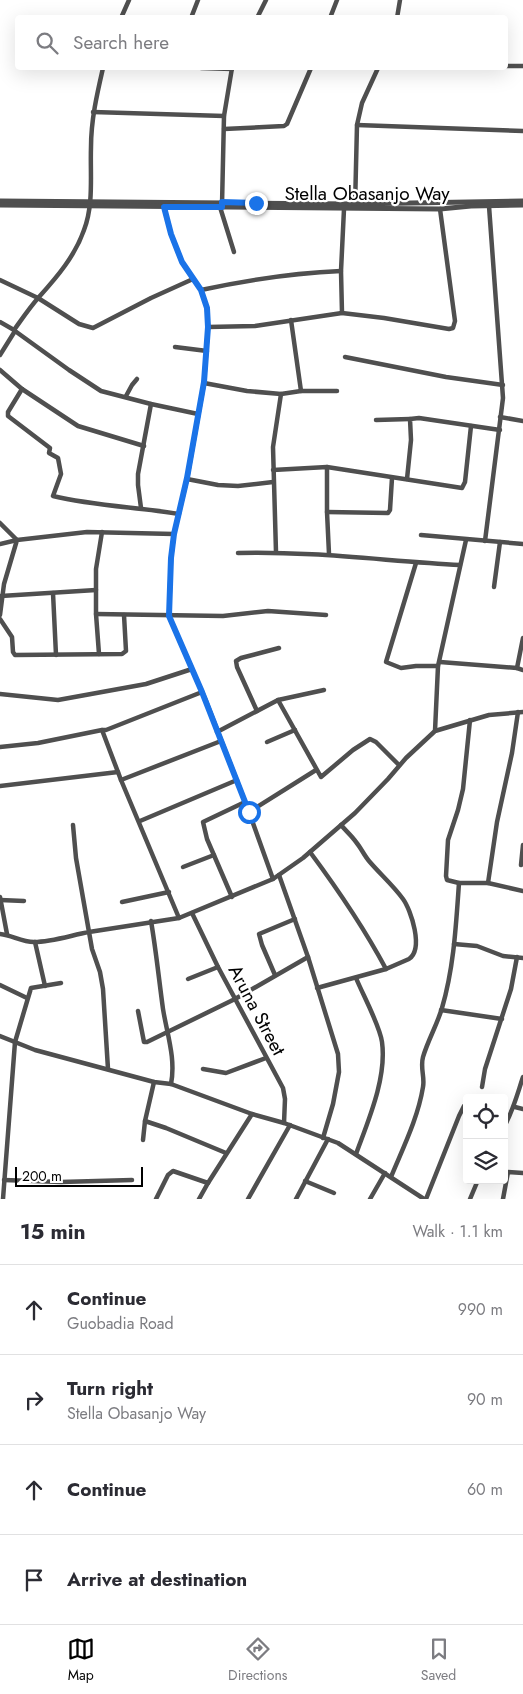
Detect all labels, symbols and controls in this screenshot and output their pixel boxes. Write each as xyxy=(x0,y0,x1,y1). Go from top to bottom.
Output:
search box xyxy=(15,15,508,70)
icon: search xyxy=(33,29,61,57)
text: Search here xyxy=(73,29,169,56)
street label: Stella Obasanjo Way xyxy=(284,180,450,207)
route end xyxy=(245,192,268,215)
route start xyxy=(238,801,261,824)
street label: Aruna Street xyxy=(222,960,292,1061)
map controls xyxy=(463,1094,508,1184)
button: locate xyxy=(463,1094,508,1139)
button: layers xyxy=(463,1139,508,1184)
scale bar xyxy=(15,1164,142,1187)
text: 200 m xyxy=(22,1166,62,1186)
text: 15 min xyxy=(20,1217,86,1247)
text: Walk · 1.1 km xyxy=(412,1220,503,1243)
text: Continue xyxy=(67,1285,146,1312)
icon: ahead xyxy=(20,1296,48,1324)
text: 990 m xyxy=(458,1298,503,1321)
text: Guobadia Road xyxy=(67,1312,174,1335)
text: Turn right xyxy=(67,1375,153,1402)
icon: right xyxy=(20,1386,48,1414)
text: 90 m xyxy=(467,1388,503,1411)
text: Stella Obasanjo Way xyxy=(67,1402,206,1425)
icon: ahead xyxy=(20,1476,48,1504)
text: Continue xyxy=(67,1476,146,1503)
text: 60 m xyxy=(467,1478,503,1501)
icon: arrive xyxy=(20,1566,48,1594)
text: Arrive at destination xyxy=(67,1566,247,1593)
tab: Map xyxy=(67,1635,95,1685)
tab: Directions xyxy=(228,1635,287,1685)
tab: Saved xyxy=(421,1635,456,1685)

